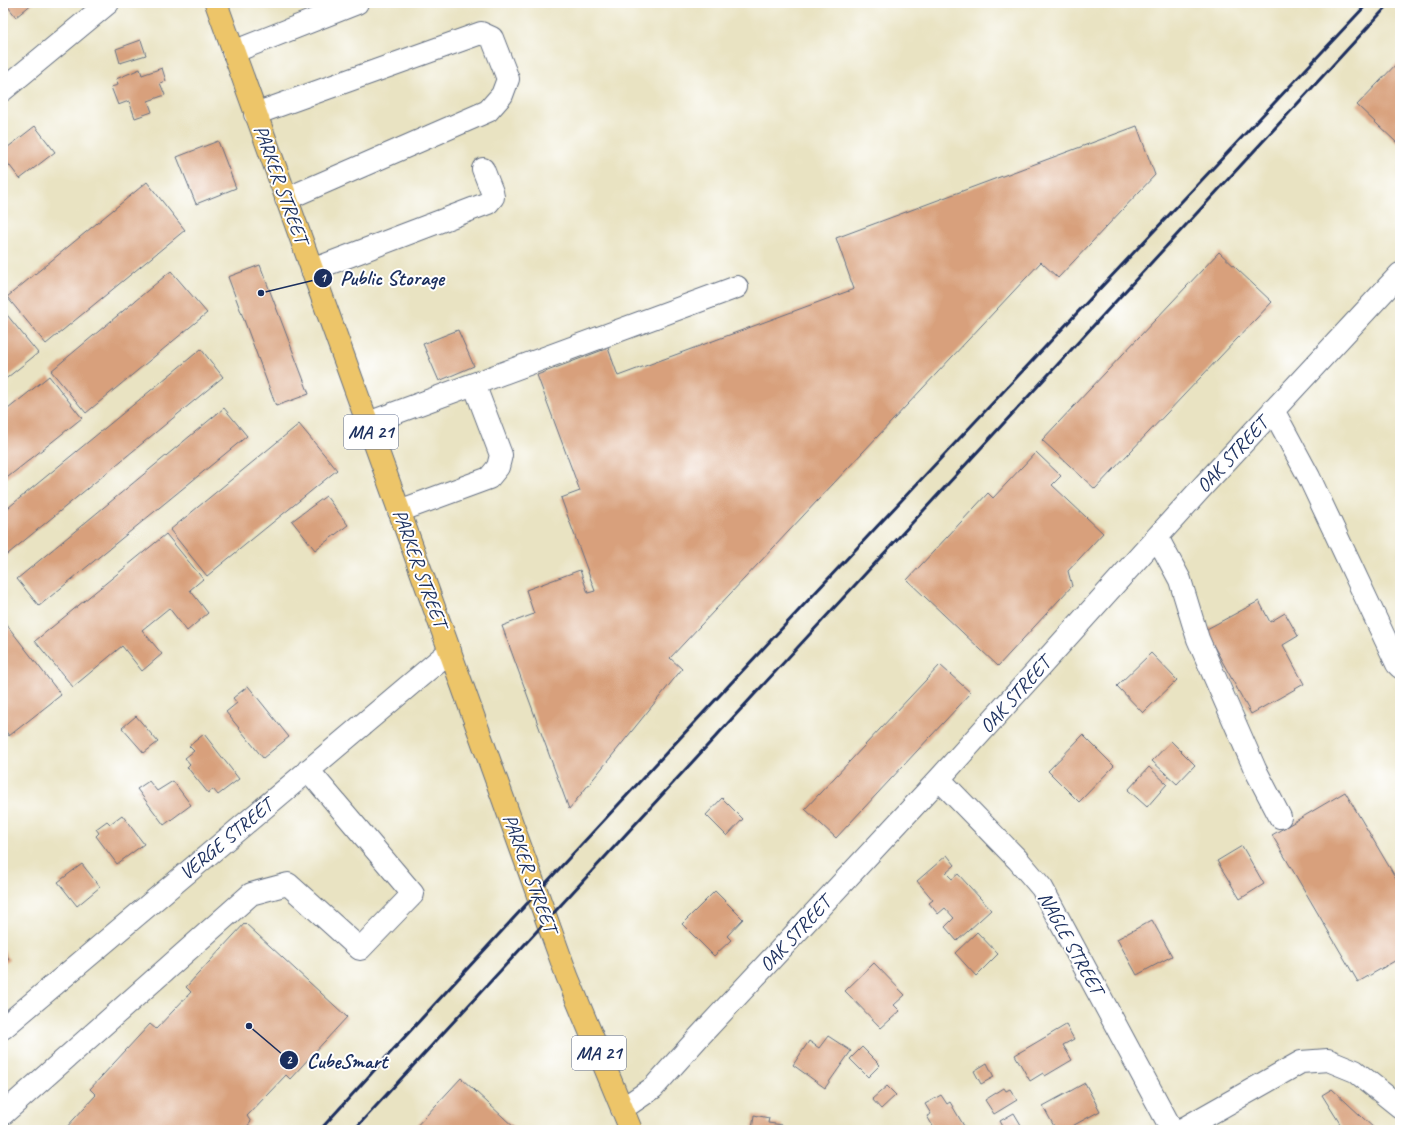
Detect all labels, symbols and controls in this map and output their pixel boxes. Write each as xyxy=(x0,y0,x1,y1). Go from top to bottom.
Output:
street label: PARKER STREET xyxy=(248,122,316,251)
callout: Public Storage xyxy=(313,261,452,294)
text: Public Storage xyxy=(340,265,446,291)
text: 1 xyxy=(320,270,327,286)
street label: OAK STREET xyxy=(1191,409,1277,498)
road number: MA 21 xyxy=(344,415,398,449)
street label: PARKER STREET xyxy=(387,506,455,635)
street label: OAK STREET xyxy=(974,648,1059,738)
street label: VERGE STREET xyxy=(174,790,281,885)
street label: PARKER STREET xyxy=(497,811,565,940)
street label: NAGLE STREET xyxy=(1033,887,1111,1002)
street label: OAK STREET xyxy=(754,888,840,977)
road number: MA 21 xyxy=(572,1036,626,1070)
callout: CubeSmart xyxy=(279,1044,395,1077)
text: CubeSmart xyxy=(307,1048,389,1074)
text: 2 xyxy=(286,1052,293,1068)

